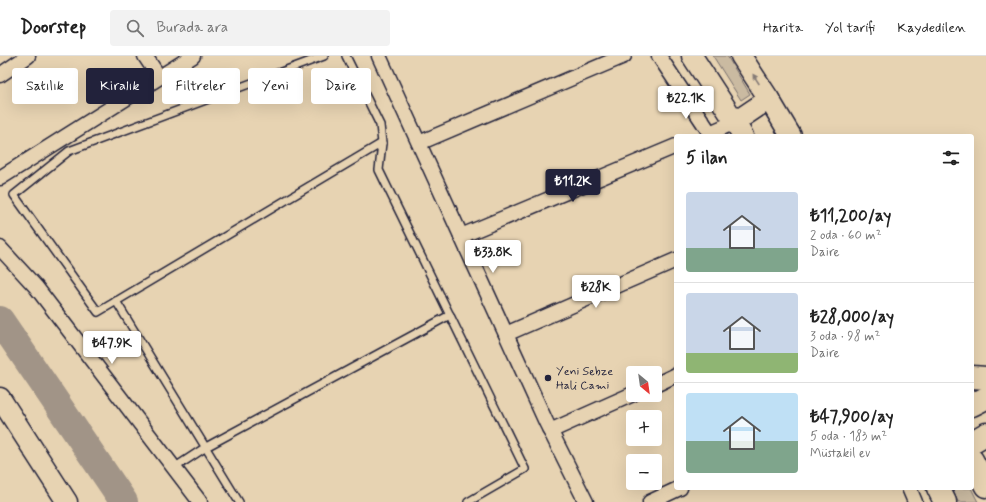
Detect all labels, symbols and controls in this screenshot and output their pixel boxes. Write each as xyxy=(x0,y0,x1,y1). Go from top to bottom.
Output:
search box xyxy=(110,10,390,46)
text: Doorstep xyxy=(20,15,86,40)
icon: search xyxy=(124,17,146,39)
text: Burada ara xyxy=(156,18,228,38)
text: Harita xyxy=(763,19,803,37)
text: Yol tarifi xyxy=(825,19,875,37)
text: Kaydedilen xyxy=(897,19,966,37)
chip: Satılık xyxy=(12,68,78,104)
chip: Kiralık xyxy=(86,68,154,104)
chip: Filtreler xyxy=(162,68,240,104)
chip: Yeni xyxy=(248,68,303,104)
chip: Daire xyxy=(311,68,371,104)
one-way arrow xyxy=(752,74,760,84)
pin: ₺22.1K xyxy=(653,86,719,120)
text: ₺22.1K xyxy=(667,90,705,107)
text: 5 ilan xyxy=(686,147,727,169)
icon: filters xyxy=(940,147,962,169)
pin: ₺11.2K xyxy=(540,169,606,203)
text: ₺11.2K xyxy=(554,173,592,190)
text: ₺11,200/ay xyxy=(810,205,891,227)
icon: home xyxy=(718,208,766,256)
text: 2 oda · 60 m² xyxy=(810,227,881,244)
pin: ₺33.8K xyxy=(460,240,526,274)
text: ₺33.8K xyxy=(474,244,512,261)
text: Daire xyxy=(810,244,840,261)
pin: ₺28K xyxy=(572,275,620,309)
text: ₺28K xyxy=(581,279,611,296)
text: ₺28,000/ay xyxy=(810,306,894,328)
icon: home xyxy=(718,309,766,357)
text: 3 oda · 98 m² xyxy=(810,328,880,345)
pin: ₺47.9K xyxy=(79,331,145,365)
text: ₺47.9K xyxy=(92,335,132,352)
text: Daire xyxy=(810,345,840,362)
place label: Yeni Sebze Hali Cami xyxy=(556,364,613,394)
north arrow xyxy=(626,366,662,402)
map controls xyxy=(626,366,662,490)
marker: Yeni Sebze Hali Cami xyxy=(543,373,553,383)
text: ₺47,900/ay xyxy=(810,406,894,428)
icon: home xyxy=(718,409,766,457)
button: + xyxy=(626,410,662,446)
text: 5 oda · 183 m² xyxy=(810,428,887,445)
text: Müstakil ev xyxy=(810,445,871,462)
button: − xyxy=(626,454,662,490)

